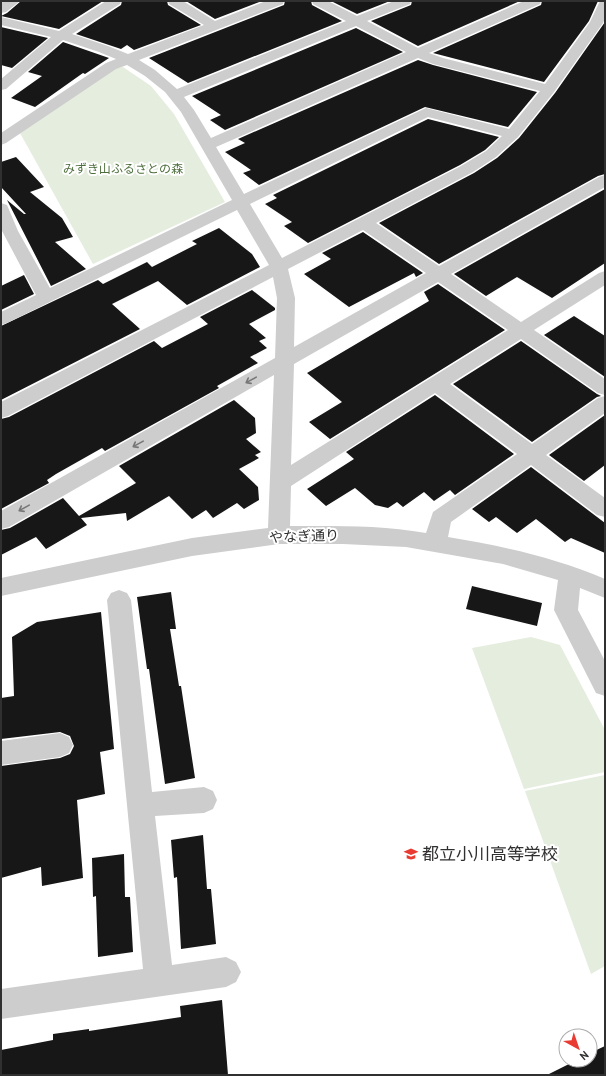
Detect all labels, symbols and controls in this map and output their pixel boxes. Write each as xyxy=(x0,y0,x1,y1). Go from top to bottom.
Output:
park label: みずき山ふるさとの森 xyxy=(63,161,183,176)
one-way arrow xyxy=(245,377,257,384)
one-way arrow xyxy=(132,440,144,448)
one-way arrow xyxy=(18,504,30,512)
street label: やなぎ通り xyxy=(269,526,339,546)
place label: 都立小川高等学校 xyxy=(422,843,558,865)
school or university icon: 都立小川高等学校 xyxy=(403,846,419,862)
north arrow xyxy=(558,1028,598,1068)
text: N xyxy=(577,1048,592,1063)

